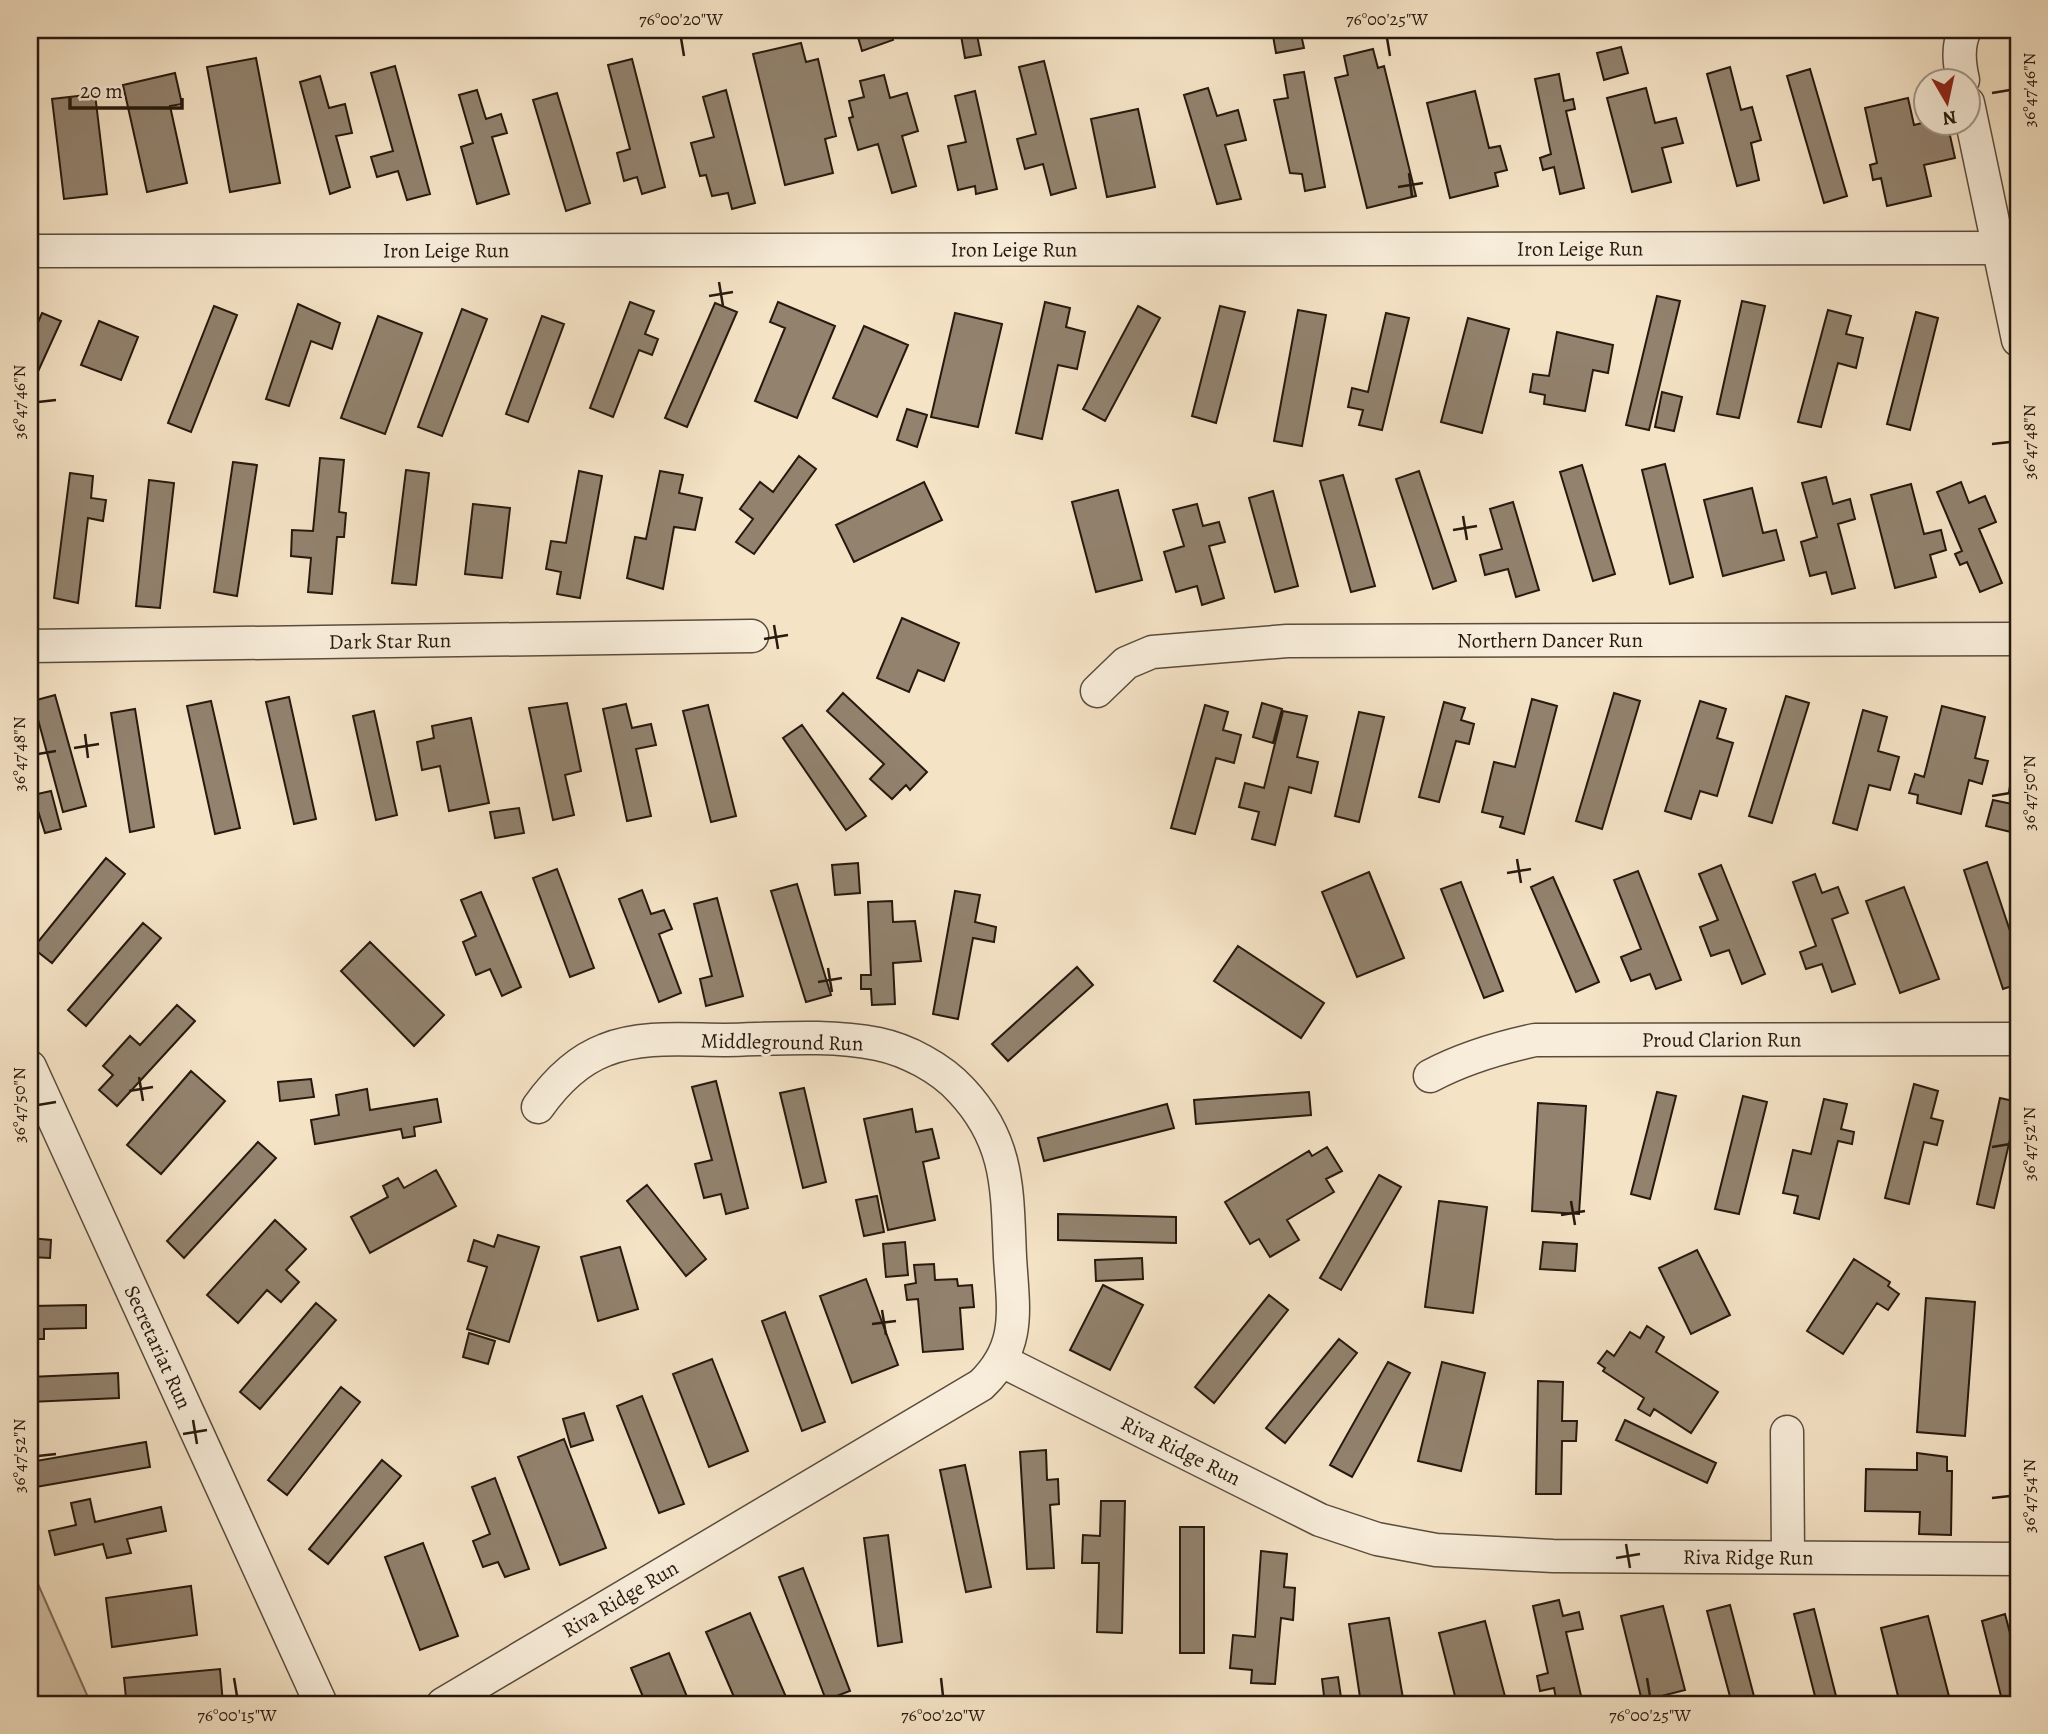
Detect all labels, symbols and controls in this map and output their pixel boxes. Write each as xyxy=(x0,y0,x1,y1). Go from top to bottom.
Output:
text: 76°00'20"W xyxy=(639,7,723,31)
text: 76°00'25"W xyxy=(1346,7,1428,31)
text: 36°47'46"N xyxy=(2017,52,2041,127)
scale bar xyxy=(70,66,182,110)
north arrow xyxy=(1912,66,1982,136)
text: 20 m xyxy=(80,77,123,105)
text: N xyxy=(1940,104,1958,132)
street label: Iron Leige Run xyxy=(951,235,1077,264)
street label: Iron Leige Run xyxy=(1517,235,1643,263)
street label: Iron Leige Run xyxy=(383,236,509,264)
text: 36°47'46"N xyxy=(7,364,31,439)
text: 36°47'48"N xyxy=(2017,404,2041,480)
street label: Dark Star Run xyxy=(329,626,451,656)
street label: Northern Dancer Run xyxy=(1457,626,1643,655)
text: 36°47'48"N xyxy=(7,716,31,792)
text: 36°47'50"N xyxy=(2017,755,2041,831)
street label: Proud Clarion Run xyxy=(1642,1025,1802,1054)
street label: Middleground Run xyxy=(700,1027,864,1057)
text: 36°47'50"N xyxy=(7,1067,31,1143)
text: 36°47'52"N xyxy=(2017,1107,2041,1181)
street label: Secretariat Run xyxy=(118,1281,198,1413)
street label: Riva Ridge Run xyxy=(1116,1409,1246,1492)
text: 36°47'52"N xyxy=(7,1419,31,1493)
text: 36°47'54"N xyxy=(2017,1459,2041,1533)
street label: Riva Ridge Run xyxy=(1683,1543,1814,1572)
street label: Riva Ridge Run xyxy=(557,1554,684,1644)
text: 76°00'15"W xyxy=(197,1703,277,1727)
text: 76°00'20"W xyxy=(901,1703,985,1727)
text: 76°00'25"W xyxy=(1609,1703,1691,1727)

